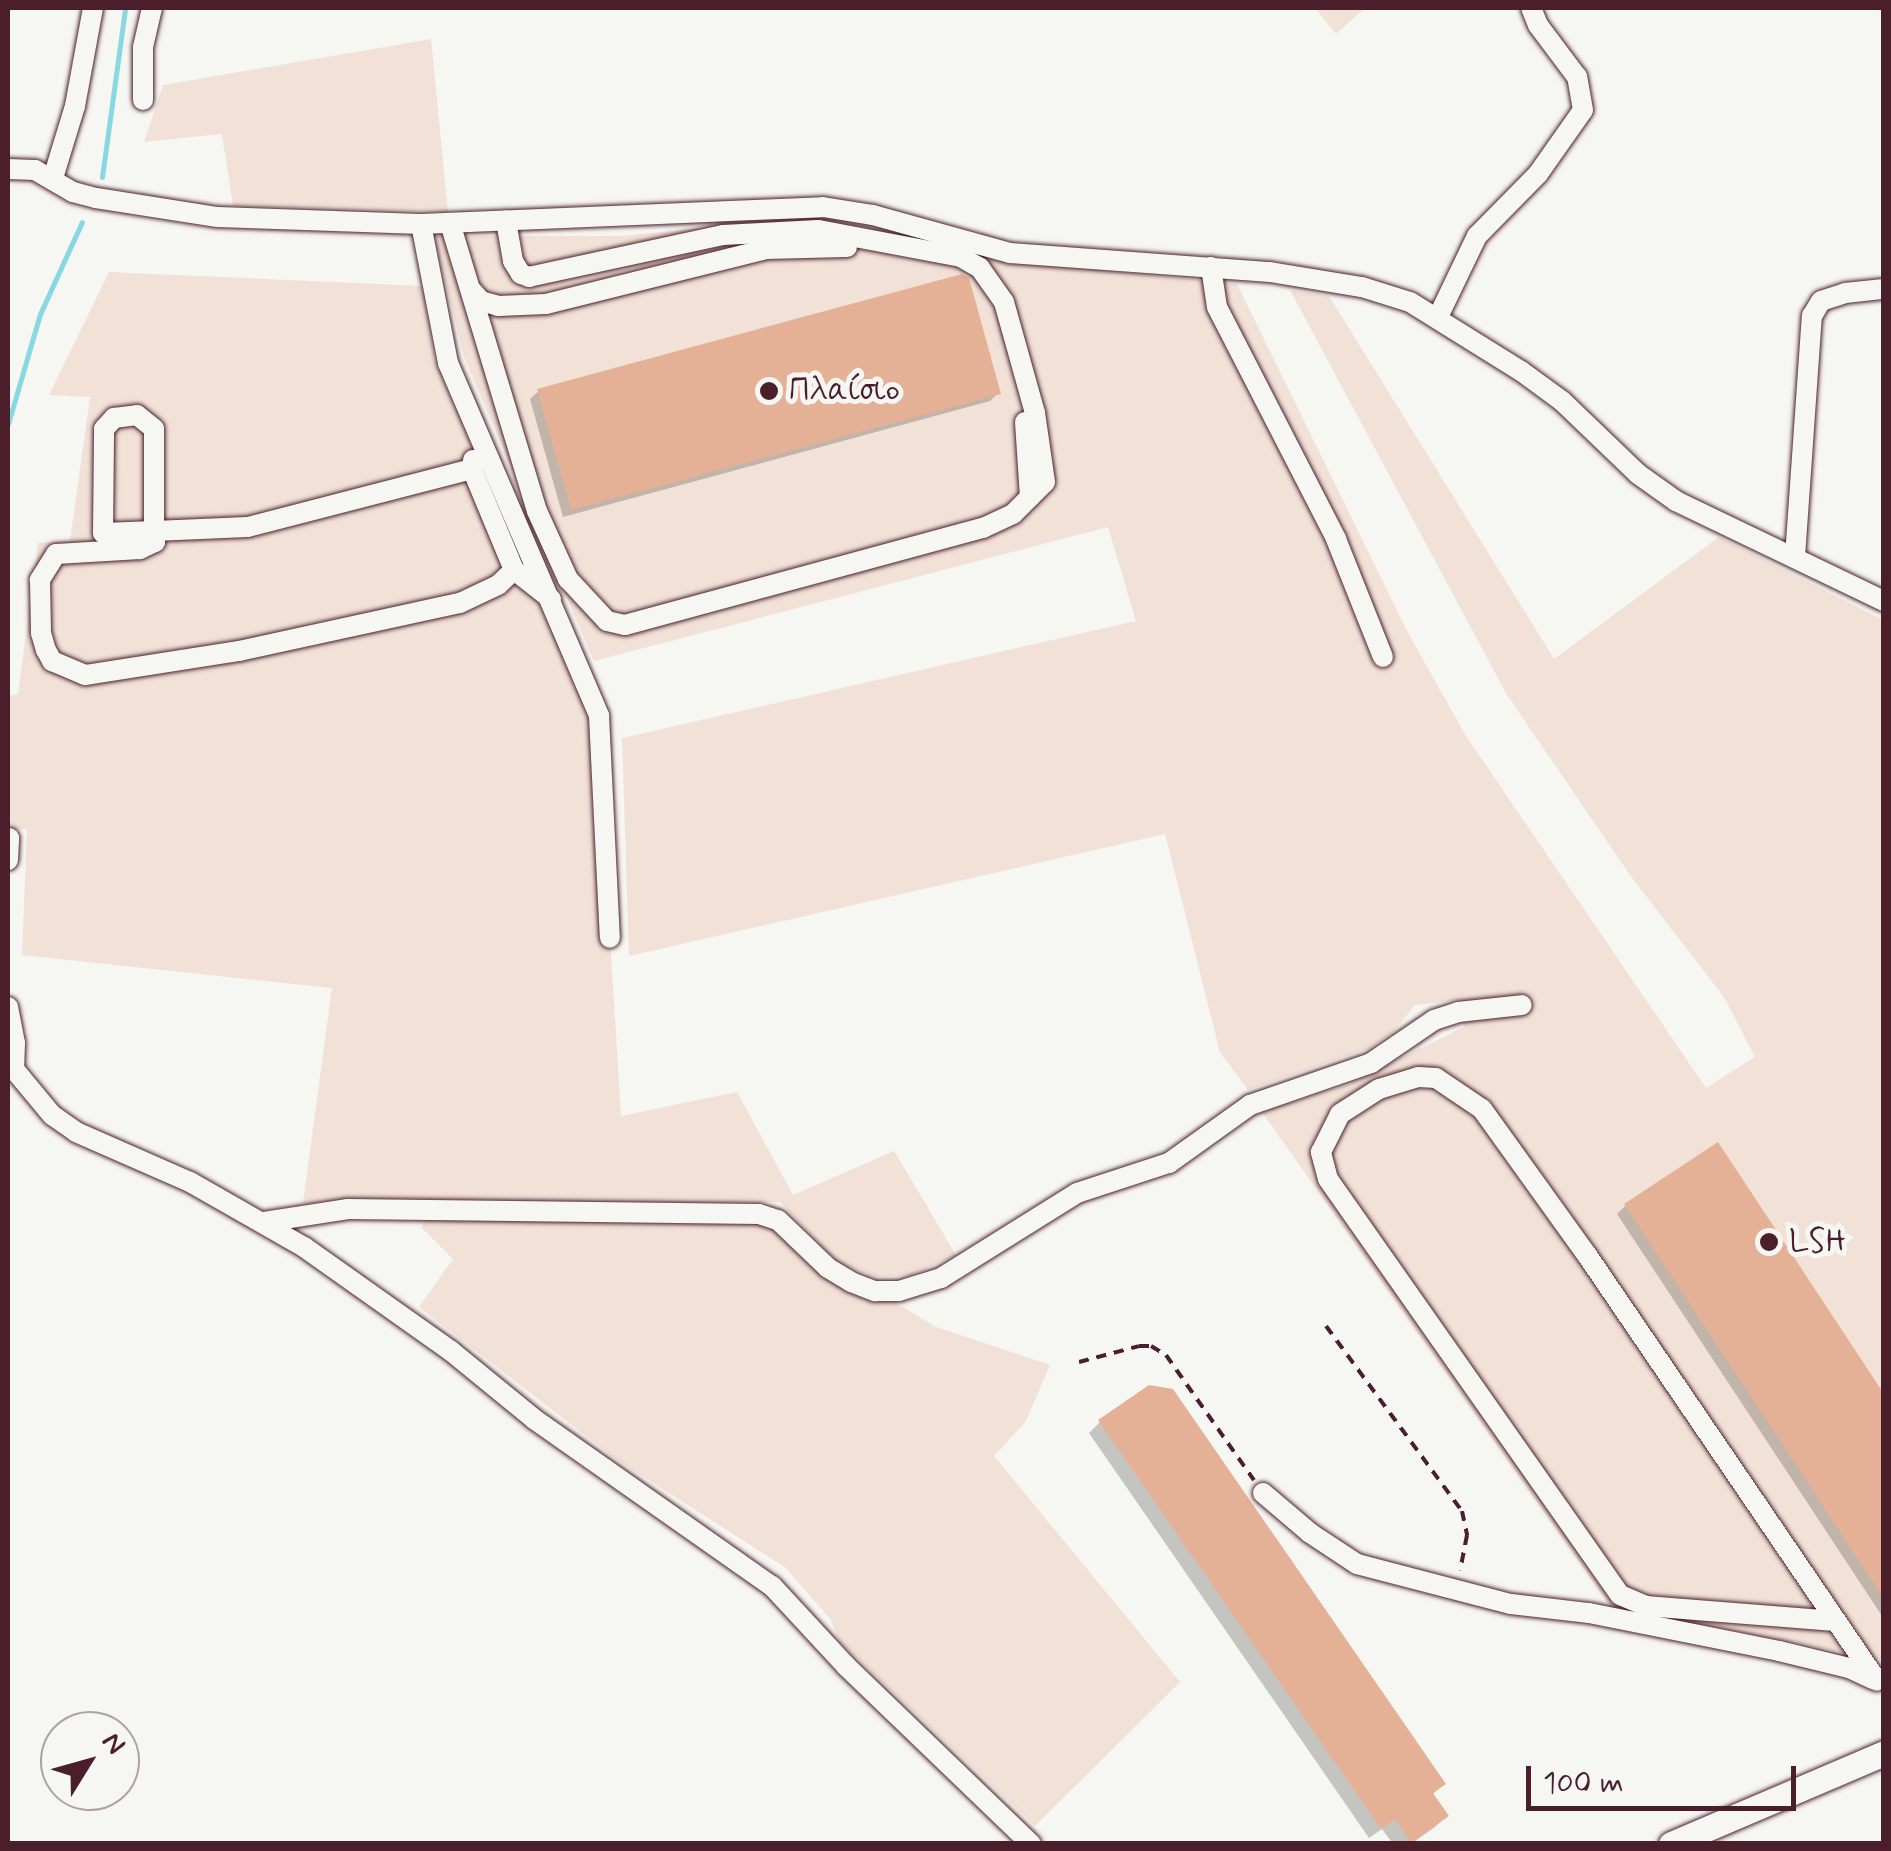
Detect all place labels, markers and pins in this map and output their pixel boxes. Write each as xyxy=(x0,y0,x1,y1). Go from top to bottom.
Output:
place label: Πλαίσιο xyxy=(789,372,900,410)
marker: Πλαίσιο xyxy=(758,380,780,402)
place label: LSH xyxy=(1789,1223,1846,1261)
marker: LSH xyxy=(1758,1231,1780,1253)

